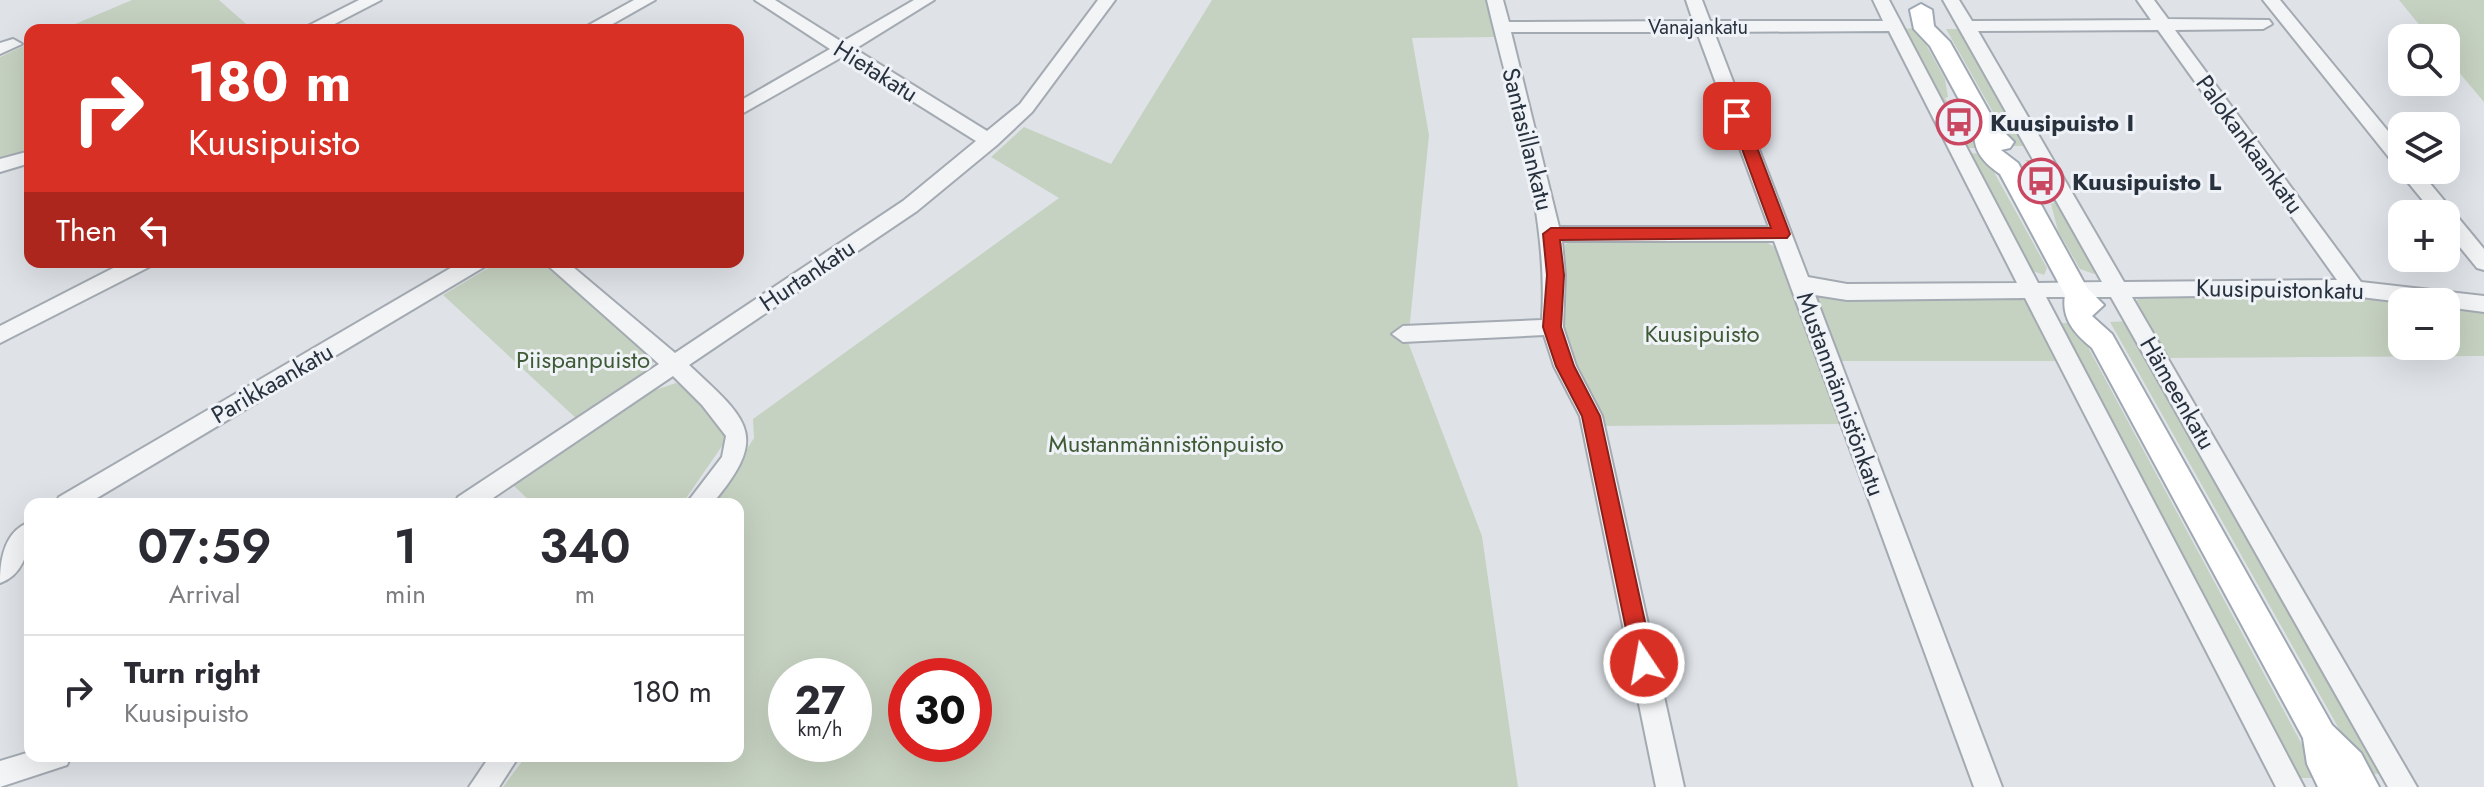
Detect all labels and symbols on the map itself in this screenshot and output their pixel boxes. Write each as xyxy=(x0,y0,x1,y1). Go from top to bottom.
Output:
street label: Vanajankatu xyxy=(1648,13,1748,42)
street label: Hietakatu xyxy=(827,31,925,111)
street label: Santasillankatu xyxy=(1493,64,1563,214)
street label: Palokankaankatu xyxy=(2188,67,2312,221)
pin xyxy=(1703,82,1771,150)
bus stop icon: Kuusipuisto I xyxy=(1935,98,1983,146)
place label: Kuusipuisto I xyxy=(1990,105,2134,140)
bus stop icon: Kuusipuisto L xyxy=(2017,157,2065,205)
place label: Kuusipuisto L xyxy=(2072,164,2221,199)
street label: Hurtankatu xyxy=(752,230,862,320)
street label: Kuusipuistonkatu xyxy=(2196,270,2364,308)
street label: Mustanmännistönkatu xyxy=(1788,287,1894,501)
park label: Kuusipuisto xyxy=(1644,316,1760,351)
street label: Hämeenkatu xyxy=(2132,330,2224,456)
street label: Parikkaankatu xyxy=(204,334,340,432)
park label: Piispanpuisto xyxy=(516,342,650,377)
park label: Mustanmännistönpuisto xyxy=(1048,426,1284,461)
position arrow xyxy=(1602,621,1686,705)
speed limit sign: 30 xyxy=(888,658,992,762)

